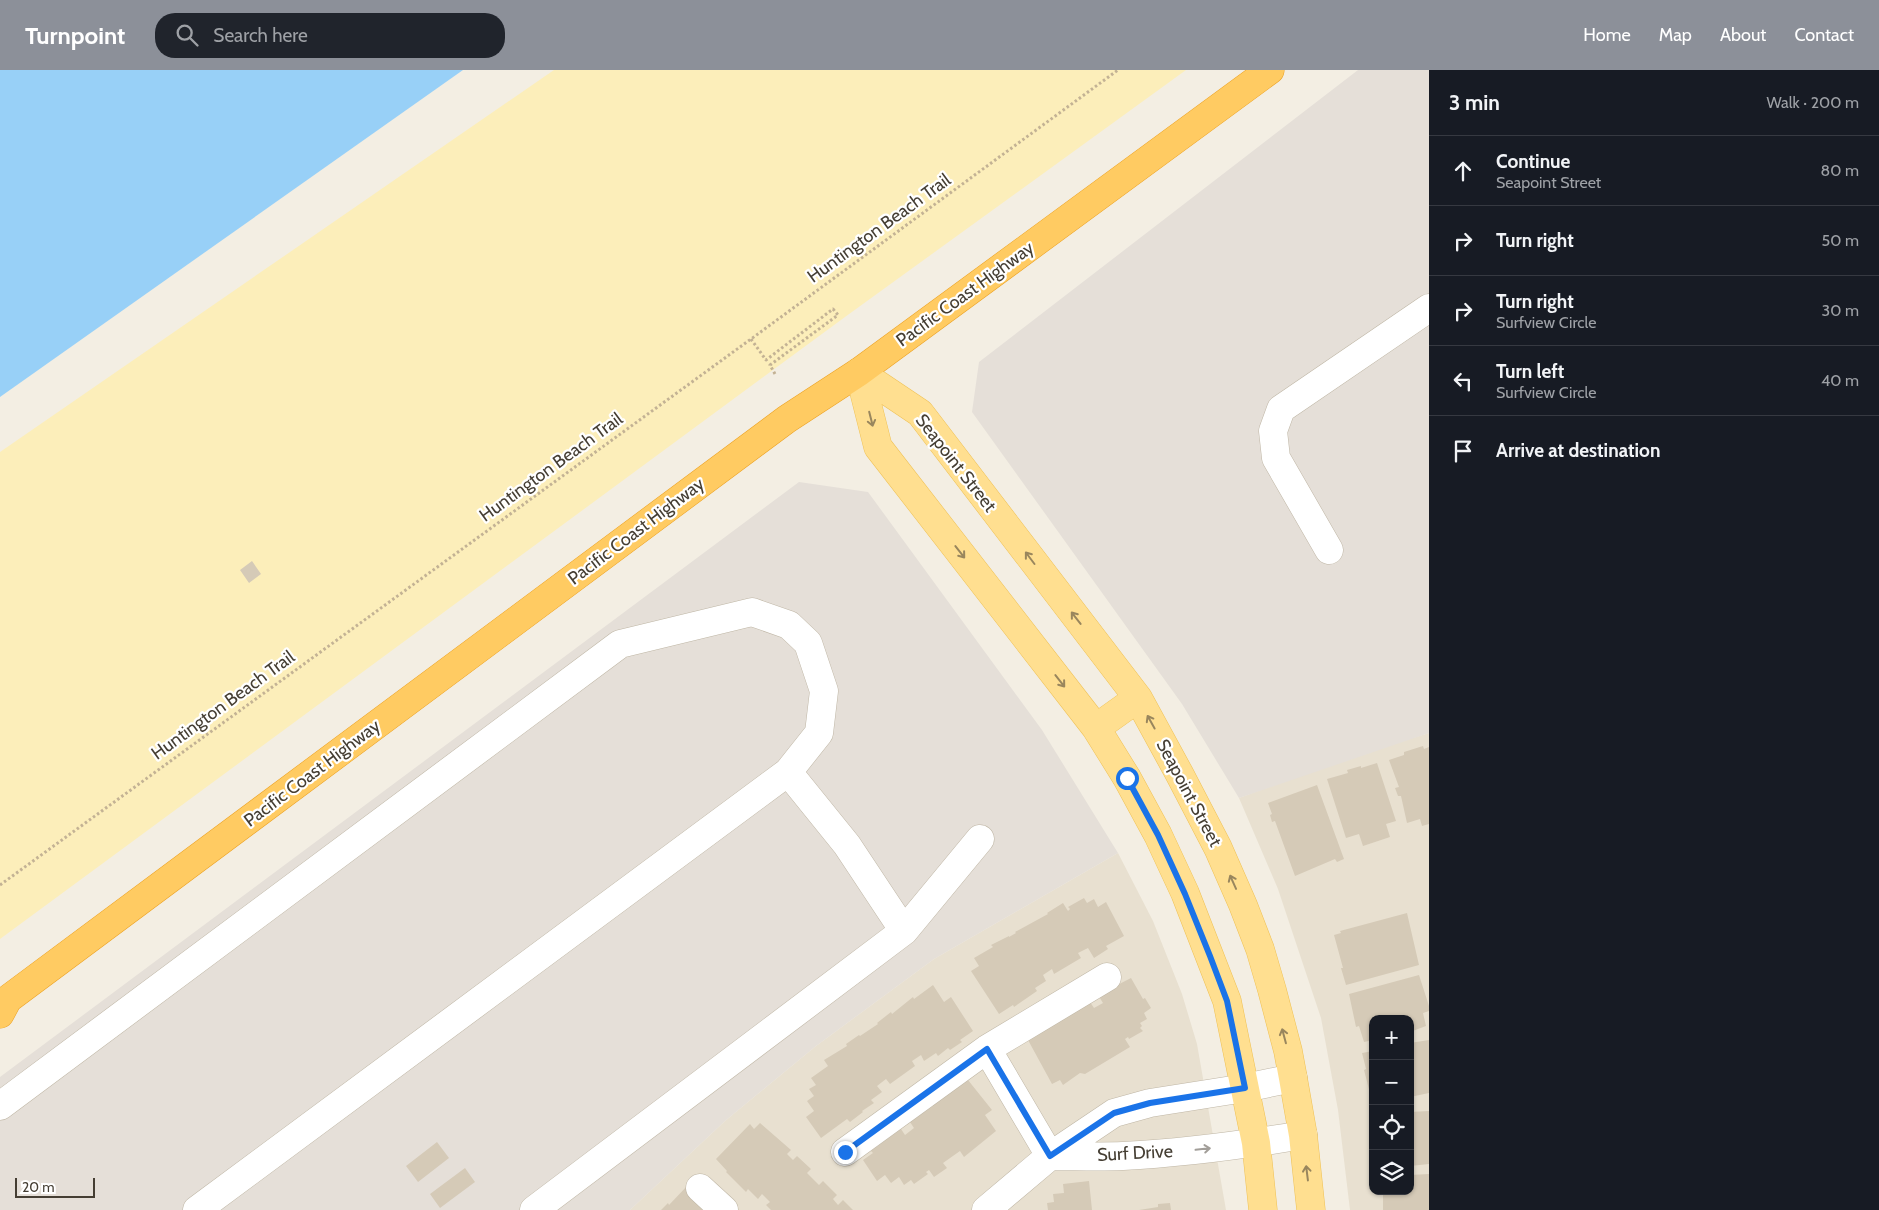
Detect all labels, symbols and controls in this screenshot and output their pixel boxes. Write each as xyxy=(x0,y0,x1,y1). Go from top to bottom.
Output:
search box xyxy=(155,13,505,58)
text: Turnpoint xyxy=(25,21,125,50)
icon: search xyxy=(173,21,201,49)
text: Search here xyxy=(213,24,308,47)
text: Home xyxy=(1583,24,1631,46)
text: Map xyxy=(1659,24,1692,46)
text: About xyxy=(1720,24,1766,46)
text: Contact xyxy=(1794,24,1854,46)
text: 3 min xyxy=(1449,90,1500,115)
text: Walk · 200 m xyxy=(1767,93,1859,112)
text: Continue xyxy=(1496,150,1570,173)
icon: ahead xyxy=(1449,157,1477,185)
text: 80 m xyxy=(1821,161,1859,180)
street label: Huntington Beach Trail xyxy=(803,168,955,287)
text: Seapoint Street xyxy=(1496,173,1601,192)
icon: right xyxy=(1449,227,1477,255)
text: Turn right xyxy=(1496,229,1574,252)
text: 50 m xyxy=(1822,231,1859,250)
street label: Pacific Coast Highway xyxy=(892,237,1038,351)
text: Turn right xyxy=(1496,290,1574,313)
icon: right xyxy=(1449,297,1477,325)
text: 30 m xyxy=(1822,301,1859,320)
text: Surfview Circle xyxy=(1496,313,1596,332)
text: Turn left xyxy=(1496,360,1564,383)
icon: left xyxy=(1449,367,1477,395)
text: 40 m xyxy=(1821,371,1859,390)
text: Surfview Circle xyxy=(1496,383,1596,402)
street label: Huntington Beach Trail xyxy=(475,407,627,526)
one-way arrow xyxy=(867,410,876,426)
street label: Seapoint Street xyxy=(911,410,1001,516)
icon: arrive xyxy=(1449,437,1477,465)
text: Arrive at destination xyxy=(1496,439,1660,462)
street label: Pacific Coast Highway xyxy=(564,473,708,589)
one-way arrow xyxy=(954,546,965,559)
one-way arrow xyxy=(1025,551,1035,565)
one-way arrow xyxy=(1071,612,1082,625)
street label: Huntington Beach Trail xyxy=(147,645,299,764)
one-way arrow xyxy=(1054,674,1065,687)
one-way arrow xyxy=(1146,714,1156,729)
street label: Pacific Coast Highway xyxy=(240,715,384,831)
street label: Seapoint Street xyxy=(1151,736,1227,850)
route start xyxy=(1116,767,1139,790)
one-way arrow xyxy=(1228,875,1238,890)
map controls xyxy=(1369,1015,1414,1195)
button: + xyxy=(1369,1015,1414,1060)
one-way arrow xyxy=(1279,1028,1288,1044)
button: − xyxy=(1369,1060,1414,1105)
button: locate xyxy=(1369,1105,1414,1150)
street label: Surf Drive xyxy=(1097,1140,1173,1166)
route end xyxy=(834,1141,857,1164)
one-way arrow xyxy=(1195,1144,1211,1154)
button: layers xyxy=(1369,1150,1414,1195)
one-way arrow xyxy=(1302,1165,1312,1181)
scale bar xyxy=(15,1175,95,1198)
text: 20 m xyxy=(22,1178,55,1196)

